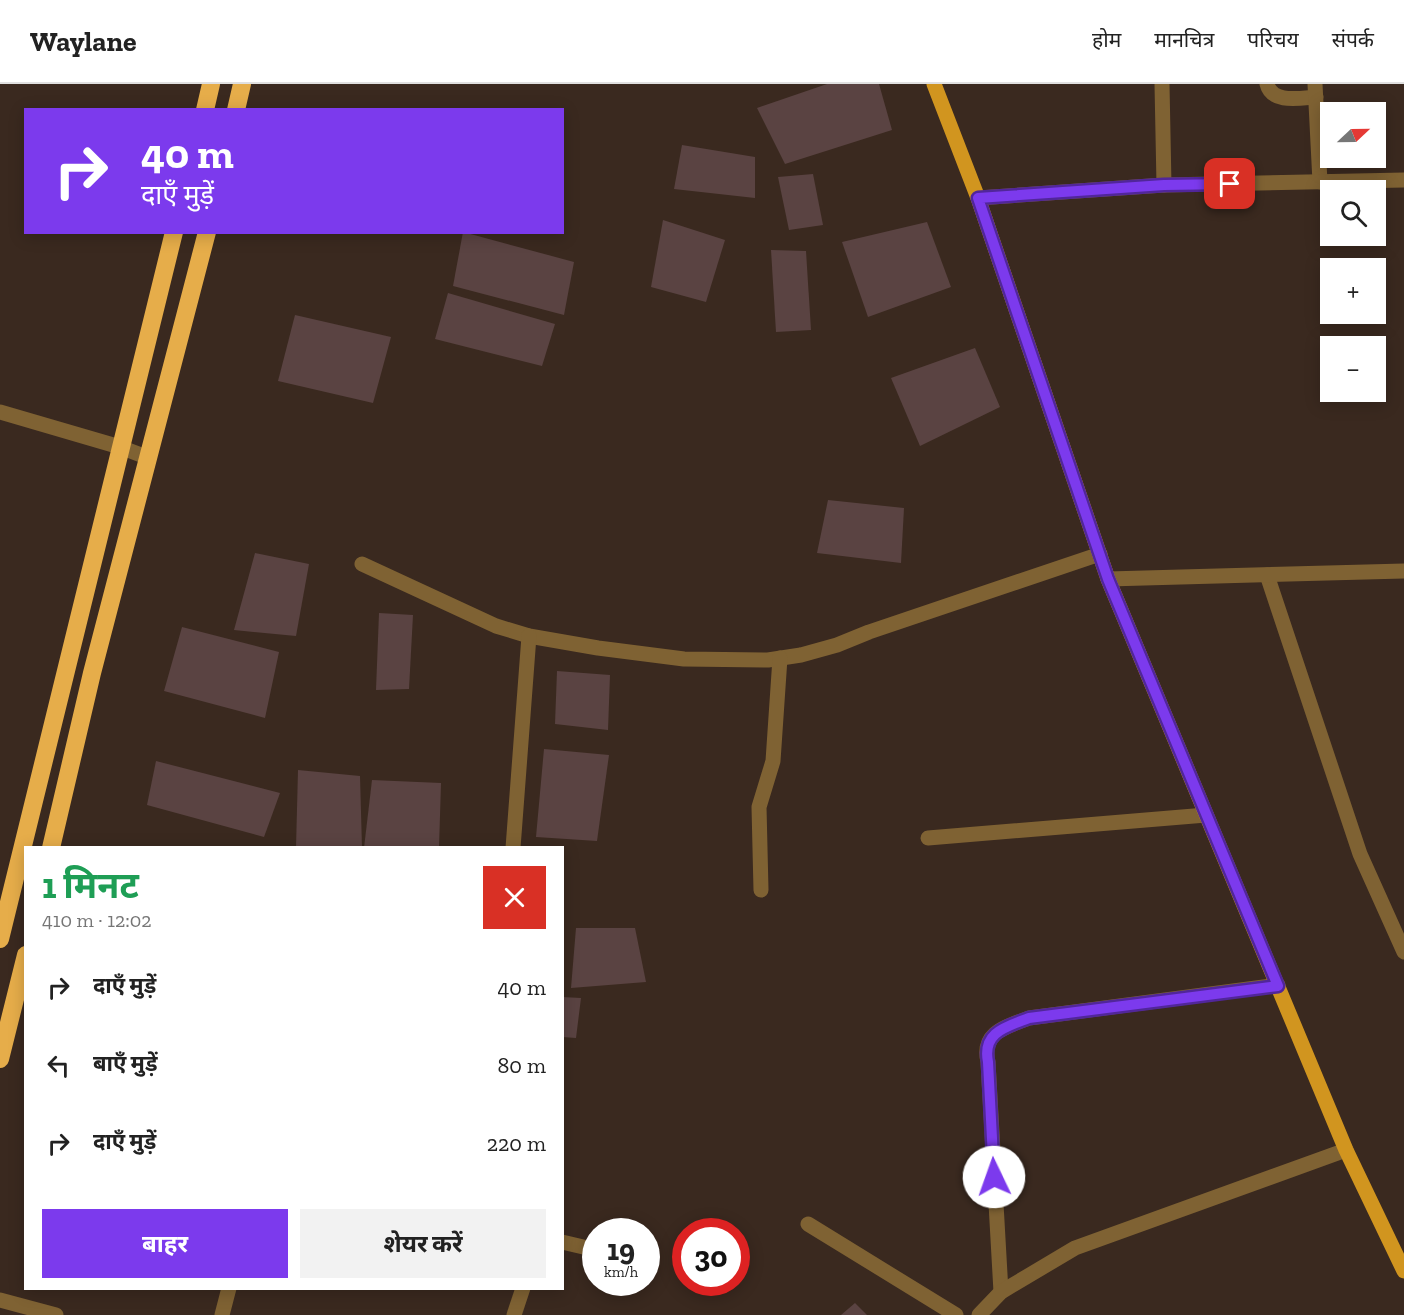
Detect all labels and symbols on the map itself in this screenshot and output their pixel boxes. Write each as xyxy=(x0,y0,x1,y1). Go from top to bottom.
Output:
north arrow xyxy=(1320,102,1386,168)
pin xyxy=(1204,158,1255,209)
position arrow xyxy=(962,1145,1026,1209)
speed limit sign: 30 xyxy=(672,1218,750,1296)

